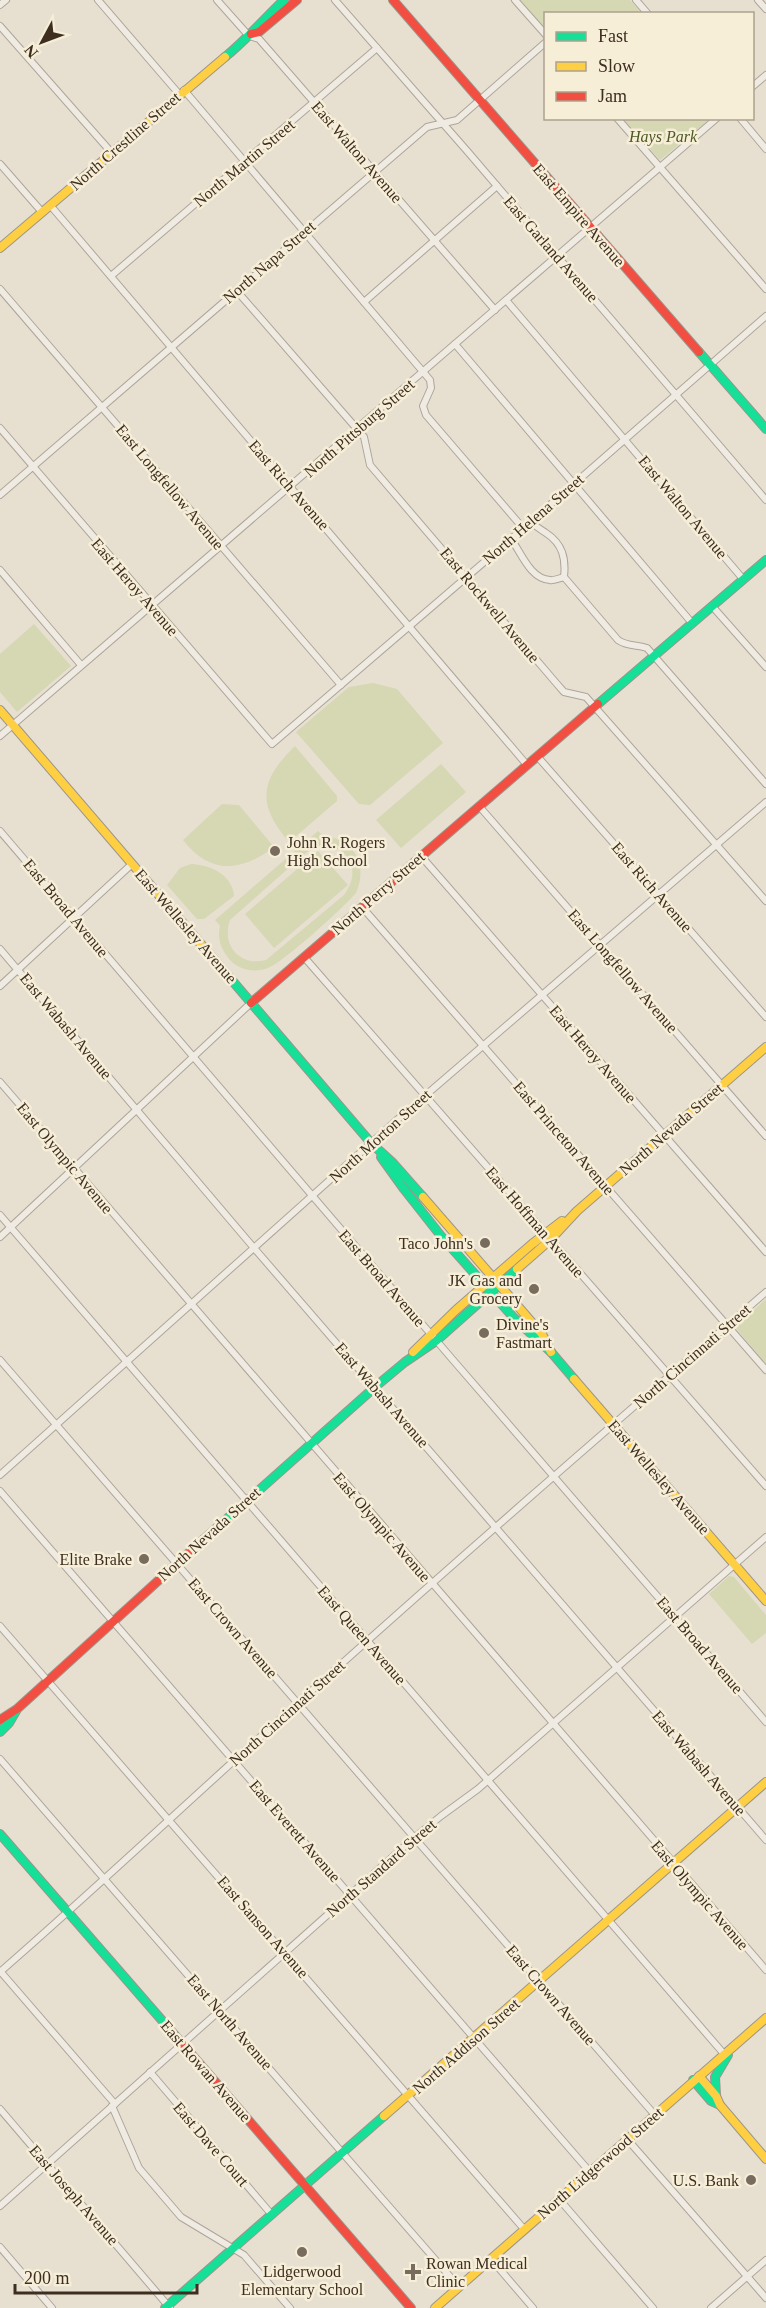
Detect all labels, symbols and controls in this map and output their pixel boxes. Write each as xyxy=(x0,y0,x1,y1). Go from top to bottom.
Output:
north arrow xyxy=(12,12,72,72)
legend xyxy=(544,12,754,120)
text: Fast xyxy=(598,26,628,46)
text: N xyxy=(21,41,41,61)
text: Slow xyxy=(598,56,635,76)
text: Jam xyxy=(598,86,627,106)
street label: North Crestline Street xyxy=(66,88,184,193)
street label: East Walton Avenue xyxy=(308,98,406,206)
street label: North Martin Street xyxy=(190,116,298,210)
park label: Hays Park xyxy=(628,128,698,146)
street label: East Empire Avenue xyxy=(529,160,628,270)
street label: East Garland Avenue xyxy=(500,193,602,305)
street label: North Napa Street xyxy=(219,217,320,307)
street label: North Pittsburg Street xyxy=(301,375,419,481)
street label: East Longfellow Avenue xyxy=(112,421,227,554)
street label: East Rich Avenue xyxy=(245,437,333,533)
street label: East Walton Avenue xyxy=(635,452,731,562)
street label: North Helena Street xyxy=(479,470,587,567)
street label: East Heroy Avenue xyxy=(87,535,182,640)
street label: East Rockwell Avenue xyxy=(437,544,543,666)
place label: John R. Rogers High School xyxy=(287,834,385,870)
street label: East Rich Avenue xyxy=(608,839,696,935)
marker: John R. Rogers High School xyxy=(268,844,282,858)
street label: North Perry Street xyxy=(328,848,429,939)
street label: East Broad Avenue xyxy=(20,856,112,960)
street label: East Wellesley Avenue xyxy=(131,865,240,987)
street label: East Longfellow Avenue xyxy=(564,906,681,1037)
street label: East Wabash Avenue xyxy=(17,970,115,1082)
street label: East Heroy Avenue xyxy=(545,1002,640,1107)
street label: East Princeton Avenue xyxy=(510,1078,618,1198)
street label: North Nevada Street xyxy=(616,1079,727,1179)
street label: North Morton Street xyxy=(326,1086,435,1186)
street label: East Olympic Avenue xyxy=(13,1099,116,1217)
street label: East Hoffman Avenue xyxy=(482,1163,588,1281)
street label: East Broad Avenue xyxy=(335,1226,429,1330)
place label: Taco John's xyxy=(399,1235,473,1252)
marker: Taco John's xyxy=(478,1236,492,1250)
place label: JK Gas and Grocery xyxy=(448,1272,522,1308)
marker: JK Gas and Grocery xyxy=(527,1282,541,1296)
street label: North Cincinnati Street xyxy=(630,1300,754,1411)
place label: Divine's Fastmart xyxy=(496,1316,553,1351)
marker: Divine's Fastmart xyxy=(477,1326,491,1340)
street label: East Wabash Avenue xyxy=(332,1339,432,1451)
street label: East Wellesley Avenue xyxy=(604,1416,713,1538)
street label: East Olympic Avenue xyxy=(329,1469,434,1586)
street label: North Nevada Street xyxy=(154,1483,264,1584)
place label: Elite Brake xyxy=(60,1551,132,1568)
marker: Elite Brake xyxy=(137,1552,151,1566)
street label: East Crown Avenue xyxy=(185,1575,281,1681)
street label: East Queen Avenue xyxy=(315,1582,409,1688)
street label: East Broad Avenue xyxy=(653,1593,747,1697)
street label: North Cincinnati Street xyxy=(226,1656,349,1769)
street label: East Wabash Avenue xyxy=(649,1707,749,1819)
street label: East Everett Avenue xyxy=(246,1777,344,1885)
street label: North Standard Street xyxy=(323,1815,440,1920)
street label: East Olympic Avenue xyxy=(647,1837,752,1954)
street label: East Sanson Avenue xyxy=(214,1873,312,1981)
street label: East Crown Avenue xyxy=(503,1942,599,2048)
street label: East North Avenue xyxy=(184,1971,276,2073)
street label: North Addison Street xyxy=(409,1995,523,2097)
street label: East Rowan Avenue xyxy=(157,2017,255,2125)
street label: East Dave Court xyxy=(170,2099,252,2190)
street label: North Lidgerwood Street xyxy=(534,2103,667,2223)
street label: East Joseph Avenue xyxy=(25,2142,122,2249)
place label: U.S. Bank xyxy=(673,2172,739,2189)
marker: U.S. Bank xyxy=(744,2173,758,2187)
marker: Lidgerwood Elementary School xyxy=(295,2245,309,2259)
place label: Rowan Medical Clinic xyxy=(426,2255,528,2290)
scale bar xyxy=(15,2257,196,2295)
place label: Lidgerwood Elementary School xyxy=(241,2263,364,2299)
marker: Rowan Medical Clinic xyxy=(404,2263,422,2281)
text: 200 m xyxy=(24,2268,70,2288)

